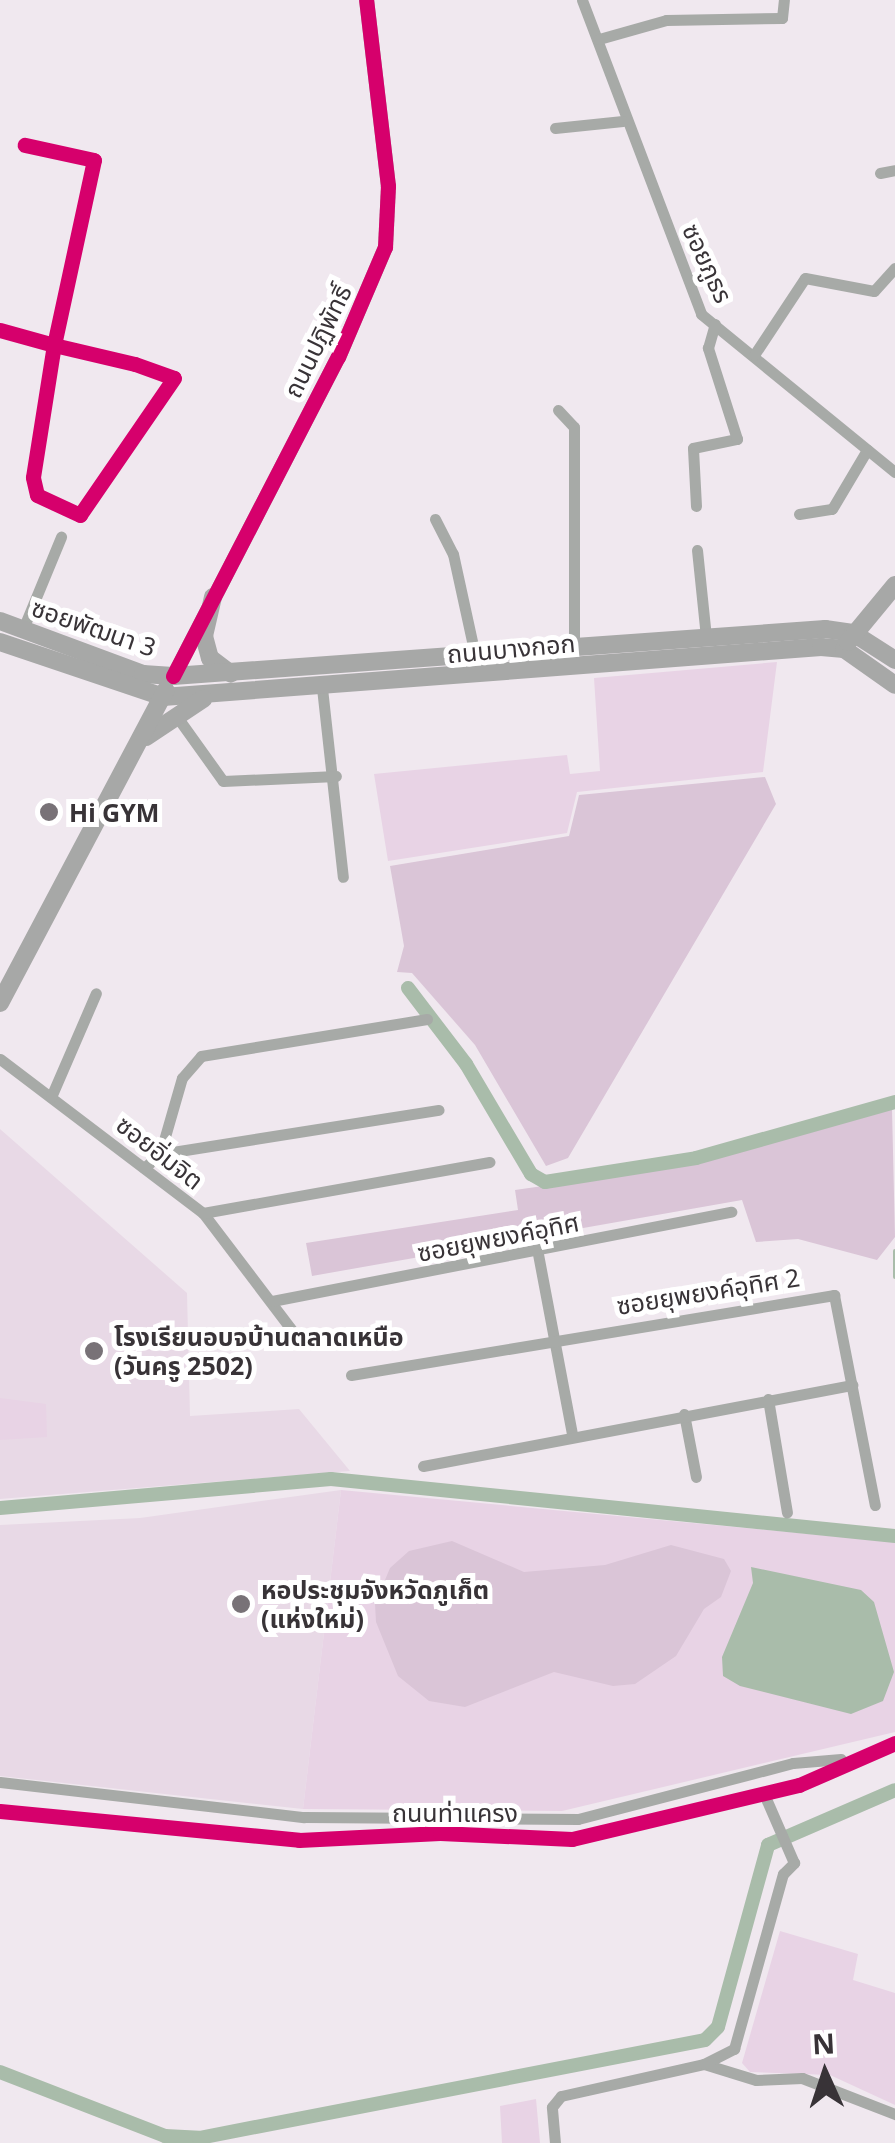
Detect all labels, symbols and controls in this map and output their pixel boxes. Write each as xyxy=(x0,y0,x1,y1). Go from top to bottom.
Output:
street label: ซอยภูธร xyxy=(677,219,739,307)
street label: ถนนปฏิพัทธิ์ xyxy=(277,280,357,402)
street label: ซอยพัฒนา 3 xyxy=(28,592,160,662)
street label: ถนนบางกอก xyxy=(446,627,576,669)
place label: Hi GYM xyxy=(69,797,159,827)
marker: Hi GYM xyxy=(38,801,60,823)
street label: ซอยอิ่มจิต xyxy=(111,1109,209,1195)
street label: ซอยยุพยงค์อุทิศ xyxy=(415,1207,581,1267)
street label: ซอยยุพยงค์อุทิศ 2 xyxy=(614,1262,802,1320)
place label: โรงเรียนอบจบ้านตลาดเหนือ (วันครู 2502) xyxy=(114,1322,404,1381)
marker: โรงเรียนอบจบ้านตลาดเหนือ (วันครู 2502) xyxy=(83,1340,105,1362)
place label: หอประชุมจังหวัดภูเก็ต (แห่งใหม่) xyxy=(261,1575,489,1634)
marker: หอประชุมจังหวัดภูเก็ต (แห่งใหม่) xyxy=(230,1593,252,1615)
street label: ถนนท่าแครง xyxy=(392,1797,518,1827)
north arrow xyxy=(775,2023,875,2123)
text: N xyxy=(811,2023,836,2063)

